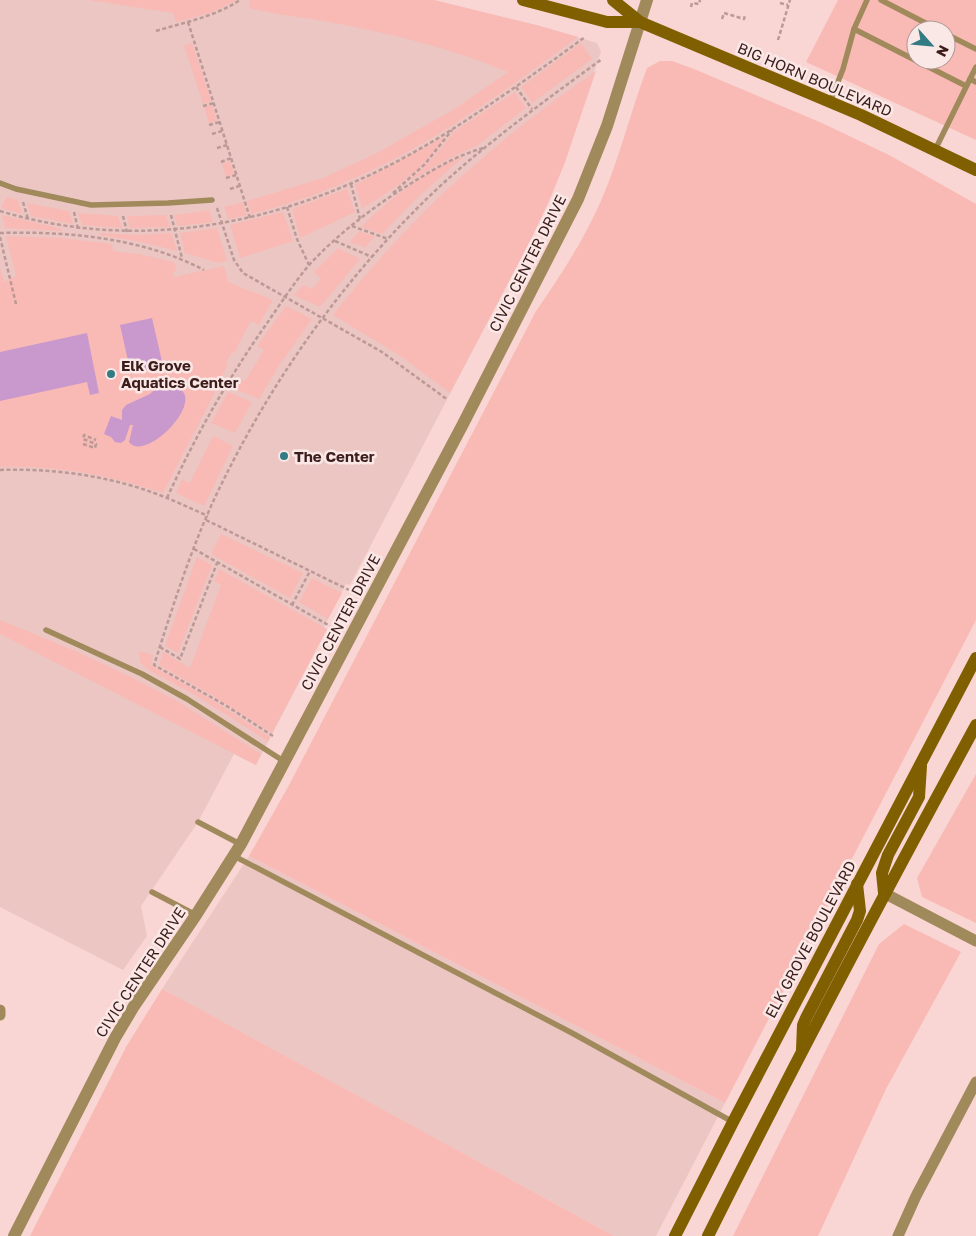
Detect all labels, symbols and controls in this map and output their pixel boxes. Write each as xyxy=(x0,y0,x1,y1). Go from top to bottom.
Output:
north arrow xyxy=(906,20,956,70)
street label: BIG HORN BOULEVARD xyxy=(735,38,895,120)
text: N xyxy=(933,43,953,60)
street label: CIVIC CENTER DRIVE xyxy=(485,191,569,335)
place label: Elk Grove Aquatics Center xyxy=(121,356,239,391)
marker: Elk Grove Aquatics Center xyxy=(105,368,117,380)
place label: The Center xyxy=(294,447,375,465)
marker: The Center xyxy=(278,450,290,462)
street label: CIVIC CENTER DRIVE xyxy=(297,551,383,693)
street label: ELK GROVE BOULEVARD xyxy=(761,857,859,1021)
street label: CIVIC CENTER DRIVE xyxy=(91,904,189,1040)

